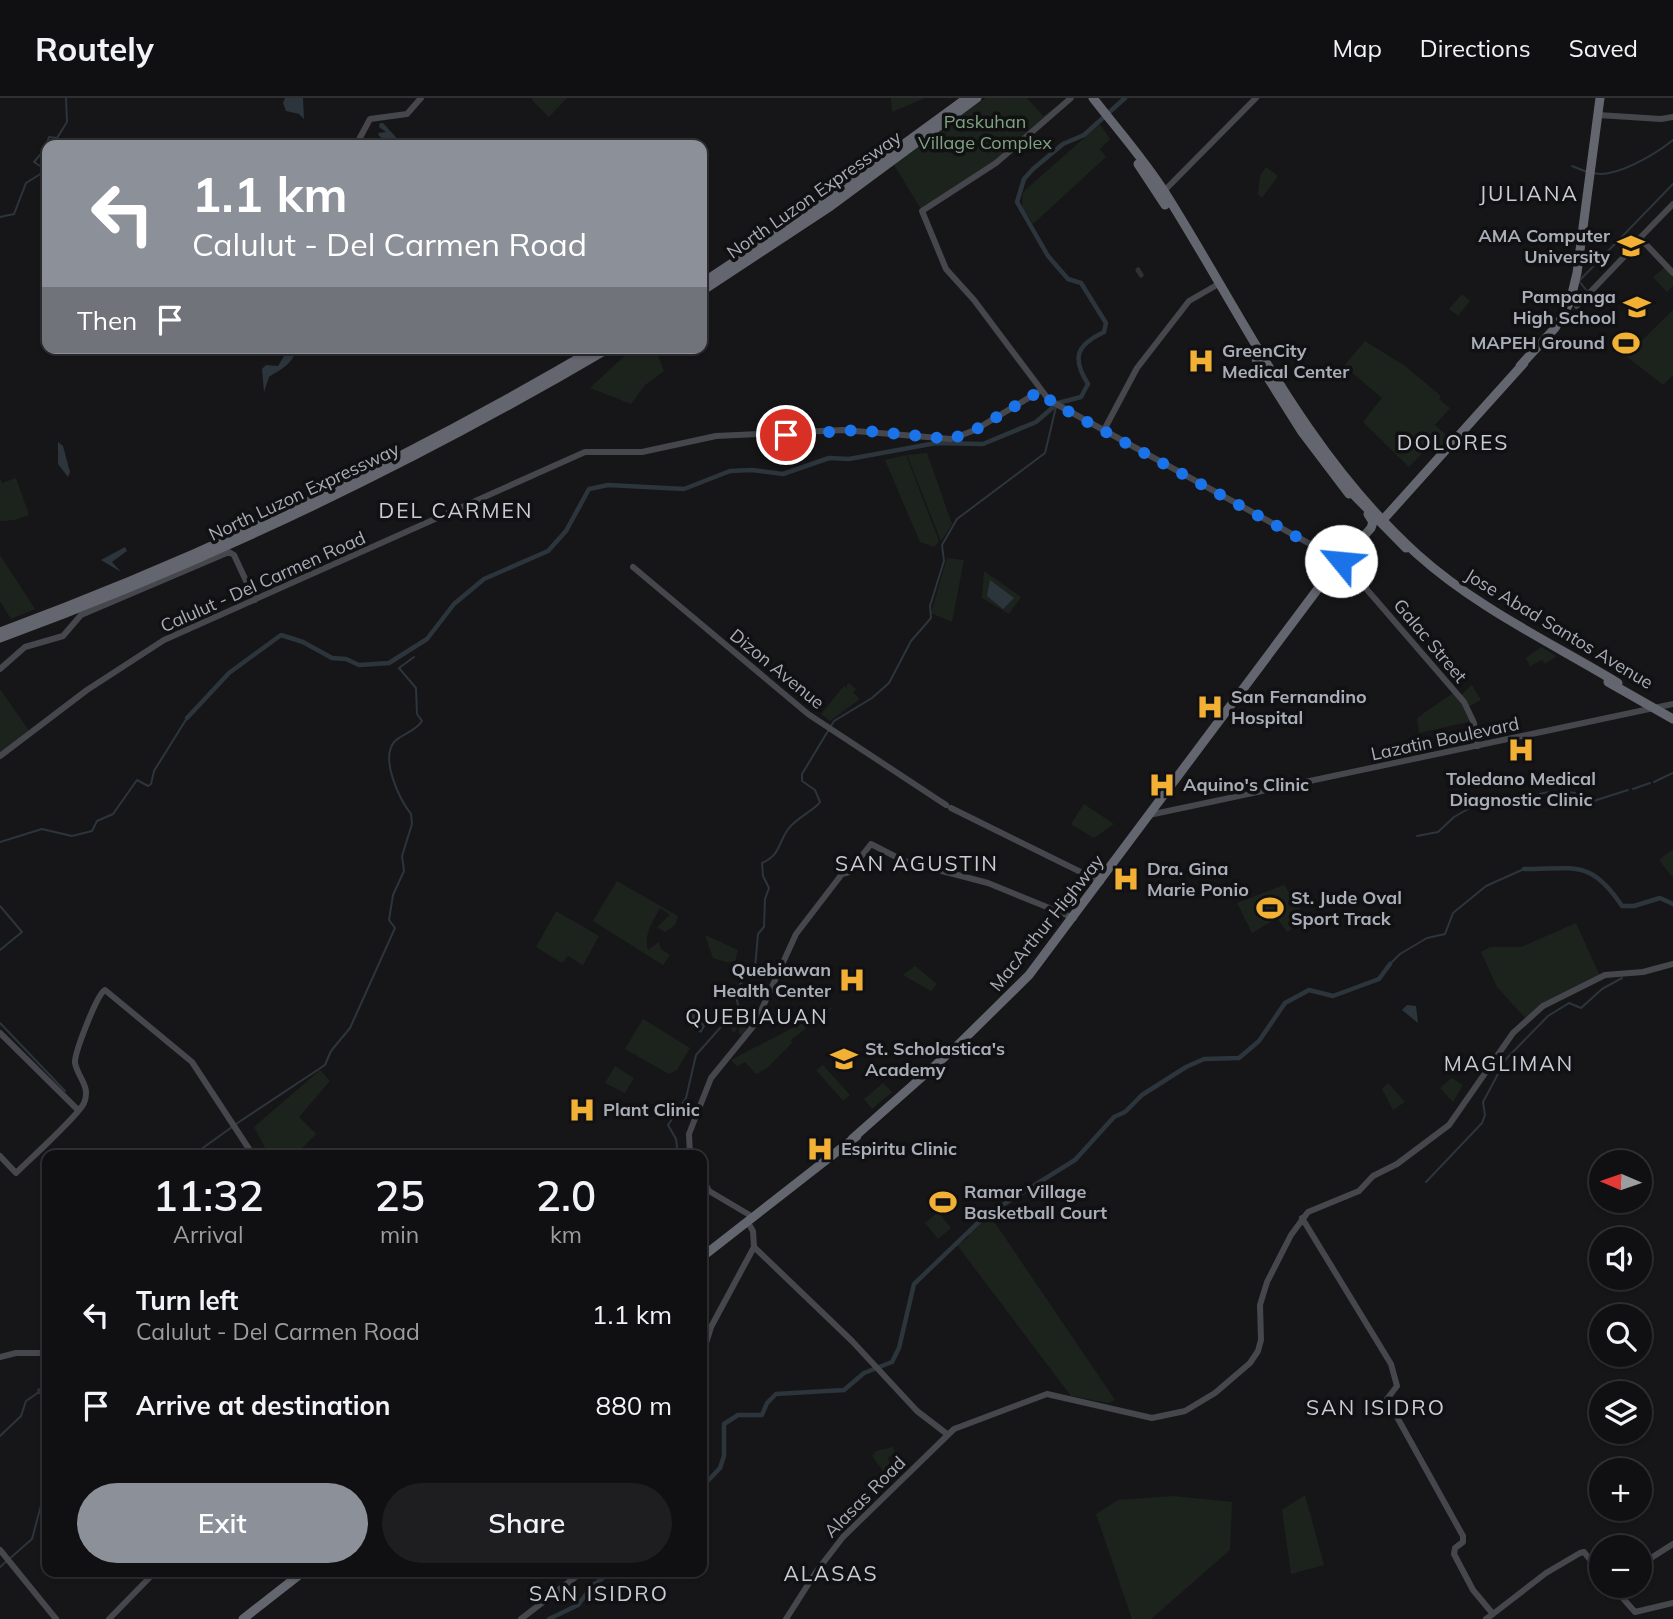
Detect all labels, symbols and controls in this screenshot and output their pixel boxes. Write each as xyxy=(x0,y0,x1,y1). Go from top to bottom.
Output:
text: Routely xyxy=(35,28,154,69)
text: Map xyxy=(1332,33,1382,63)
text: Directions xyxy=(1420,33,1531,63)
text: Saved xyxy=(1569,33,1638,63)
park label: Paskuhan Village Complex xyxy=(918,110,1052,154)
street label: North Luzon Expressway xyxy=(722,125,906,264)
text: 1.1 km xyxy=(192,163,347,224)
icon: left xyxy=(77,168,168,259)
district label: JULIANA xyxy=(1479,180,1579,206)
text: Calulut - Del Carmen Road xyxy=(192,224,587,264)
place label: AMA Computer University xyxy=(1478,224,1611,268)
school or university icon: AMA Computer University xyxy=(1616,231,1646,261)
place label: Pampanga High School xyxy=(1513,285,1616,329)
school or university icon: Pampanga High School xyxy=(1622,292,1652,322)
icon: arrive xyxy=(151,301,189,339)
text: Then xyxy=(77,304,137,337)
sports icon: MAPEH Ground xyxy=(1611,328,1641,358)
place label: MAPEH Ground xyxy=(1471,331,1605,354)
place label: GreenCity Medical Center xyxy=(1222,339,1350,383)
hospital icon: GreenCity Medical Center xyxy=(1186,346,1216,376)
pin xyxy=(756,405,816,465)
icon: arrive xyxy=(767,416,805,454)
district label: DOLORES xyxy=(1397,429,1509,455)
street label: North Luzon Expressway xyxy=(205,437,403,546)
district label: DEL CARMEN xyxy=(379,497,533,523)
position arrow xyxy=(1304,524,1378,598)
street label: Calulut - Del Carmen Road xyxy=(157,526,369,637)
street label: Jose Abad Santos Avenue xyxy=(1461,563,1657,694)
street label: Galac Street xyxy=(1389,594,1472,687)
street label: Dizon Avenue xyxy=(725,623,829,714)
place label: San Fernandino Hospital xyxy=(1231,685,1367,729)
hospital icon: San Fernandino Hospital xyxy=(1195,692,1225,722)
street label: Lazatin Boulevard xyxy=(1369,712,1521,765)
hospital icon: Toledano Medical Diagnostic Clinic xyxy=(1506,735,1536,765)
place label: Toledano Medical Diagnostic Clinic xyxy=(1446,767,1596,811)
hospital icon: Aquino's Clinic xyxy=(1147,770,1177,800)
place label: Aquino's Clinic xyxy=(1183,773,1309,796)
street label: MacArthur Highway xyxy=(985,849,1109,996)
district label: SAN AGUSTIN xyxy=(835,850,999,876)
place label: Dra. Gina Marie Ponio xyxy=(1147,857,1249,901)
hospital icon: Dra. Gina Marie Ponio xyxy=(1111,864,1141,894)
place label: St. Jude Oval Sport Track xyxy=(1291,886,1402,930)
sports icon: St. Jude Oval Sport Track xyxy=(1255,893,1285,923)
place label: Quebiawan Health Center xyxy=(713,958,832,1002)
hospital icon: Quebiawan Health Center xyxy=(837,965,867,995)
district label: QUEBIAUAN xyxy=(685,1003,829,1029)
place label: St. Scholastica's Academy xyxy=(865,1037,1005,1081)
school or university icon: St. Scholastica's Academy xyxy=(829,1044,859,1074)
district label: MAGLIMAN xyxy=(1444,1050,1574,1076)
hospital icon: Plant Clinic xyxy=(567,1095,597,1125)
place label: Plant Clinic xyxy=(603,1098,700,1121)
hospital icon: Espiritu Clinic xyxy=(805,1134,835,1164)
place label: Espiritu Clinic xyxy=(841,1137,957,1160)
north arrow xyxy=(1589,1150,1652,1213)
map controls xyxy=(1589,1150,1652,1598)
text: 11:32 xyxy=(153,1169,264,1222)
text: 25 xyxy=(374,1169,425,1222)
text: 2.0 xyxy=(536,1169,596,1222)
place label: Ramar Village Basketball Court xyxy=(964,1180,1107,1224)
sports icon: Ramar Village Basketball Court xyxy=(928,1187,958,1217)
text: Arrival xyxy=(173,1220,243,1249)
text: min xyxy=(380,1220,419,1249)
text: km xyxy=(550,1220,582,1249)
button: sound xyxy=(1589,1227,1652,1290)
text: Turn left xyxy=(136,1284,238,1317)
icon: left xyxy=(77,1296,115,1334)
text: 1.1 km xyxy=(592,1298,672,1331)
button: search xyxy=(1589,1304,1652,1367)
text: Calulut - Del Carmen Road xyxy=(136,1317,420,1346)
button: layers xyxy=(1589,1381,1652,1444)
icon: arrive xyxy=(77,1387,115,1425)
text: Arrive at destination xyxy=(136,1389,391,1422)
text: 880 m xyxy=(596,1389,672,1422)
district label: SAN ISIDRO xyxy=(1306,1394,1446,1420)
street label: Alasas Road xyxy=(819,1451,910,1542)
button: + xyxy=(1589,1458,1652,1521)
button: Exit xyxy=(77,1483,368,1563)
button: Share xyxy=(382,1483,672,1563)
button: − xyxy=(1589,1535,1652,1598)
district label: ALASAS xyxy=(783,1560,879,1586)
district label: SAN ISIDRO xyxy=(529,1580,669,1606)

